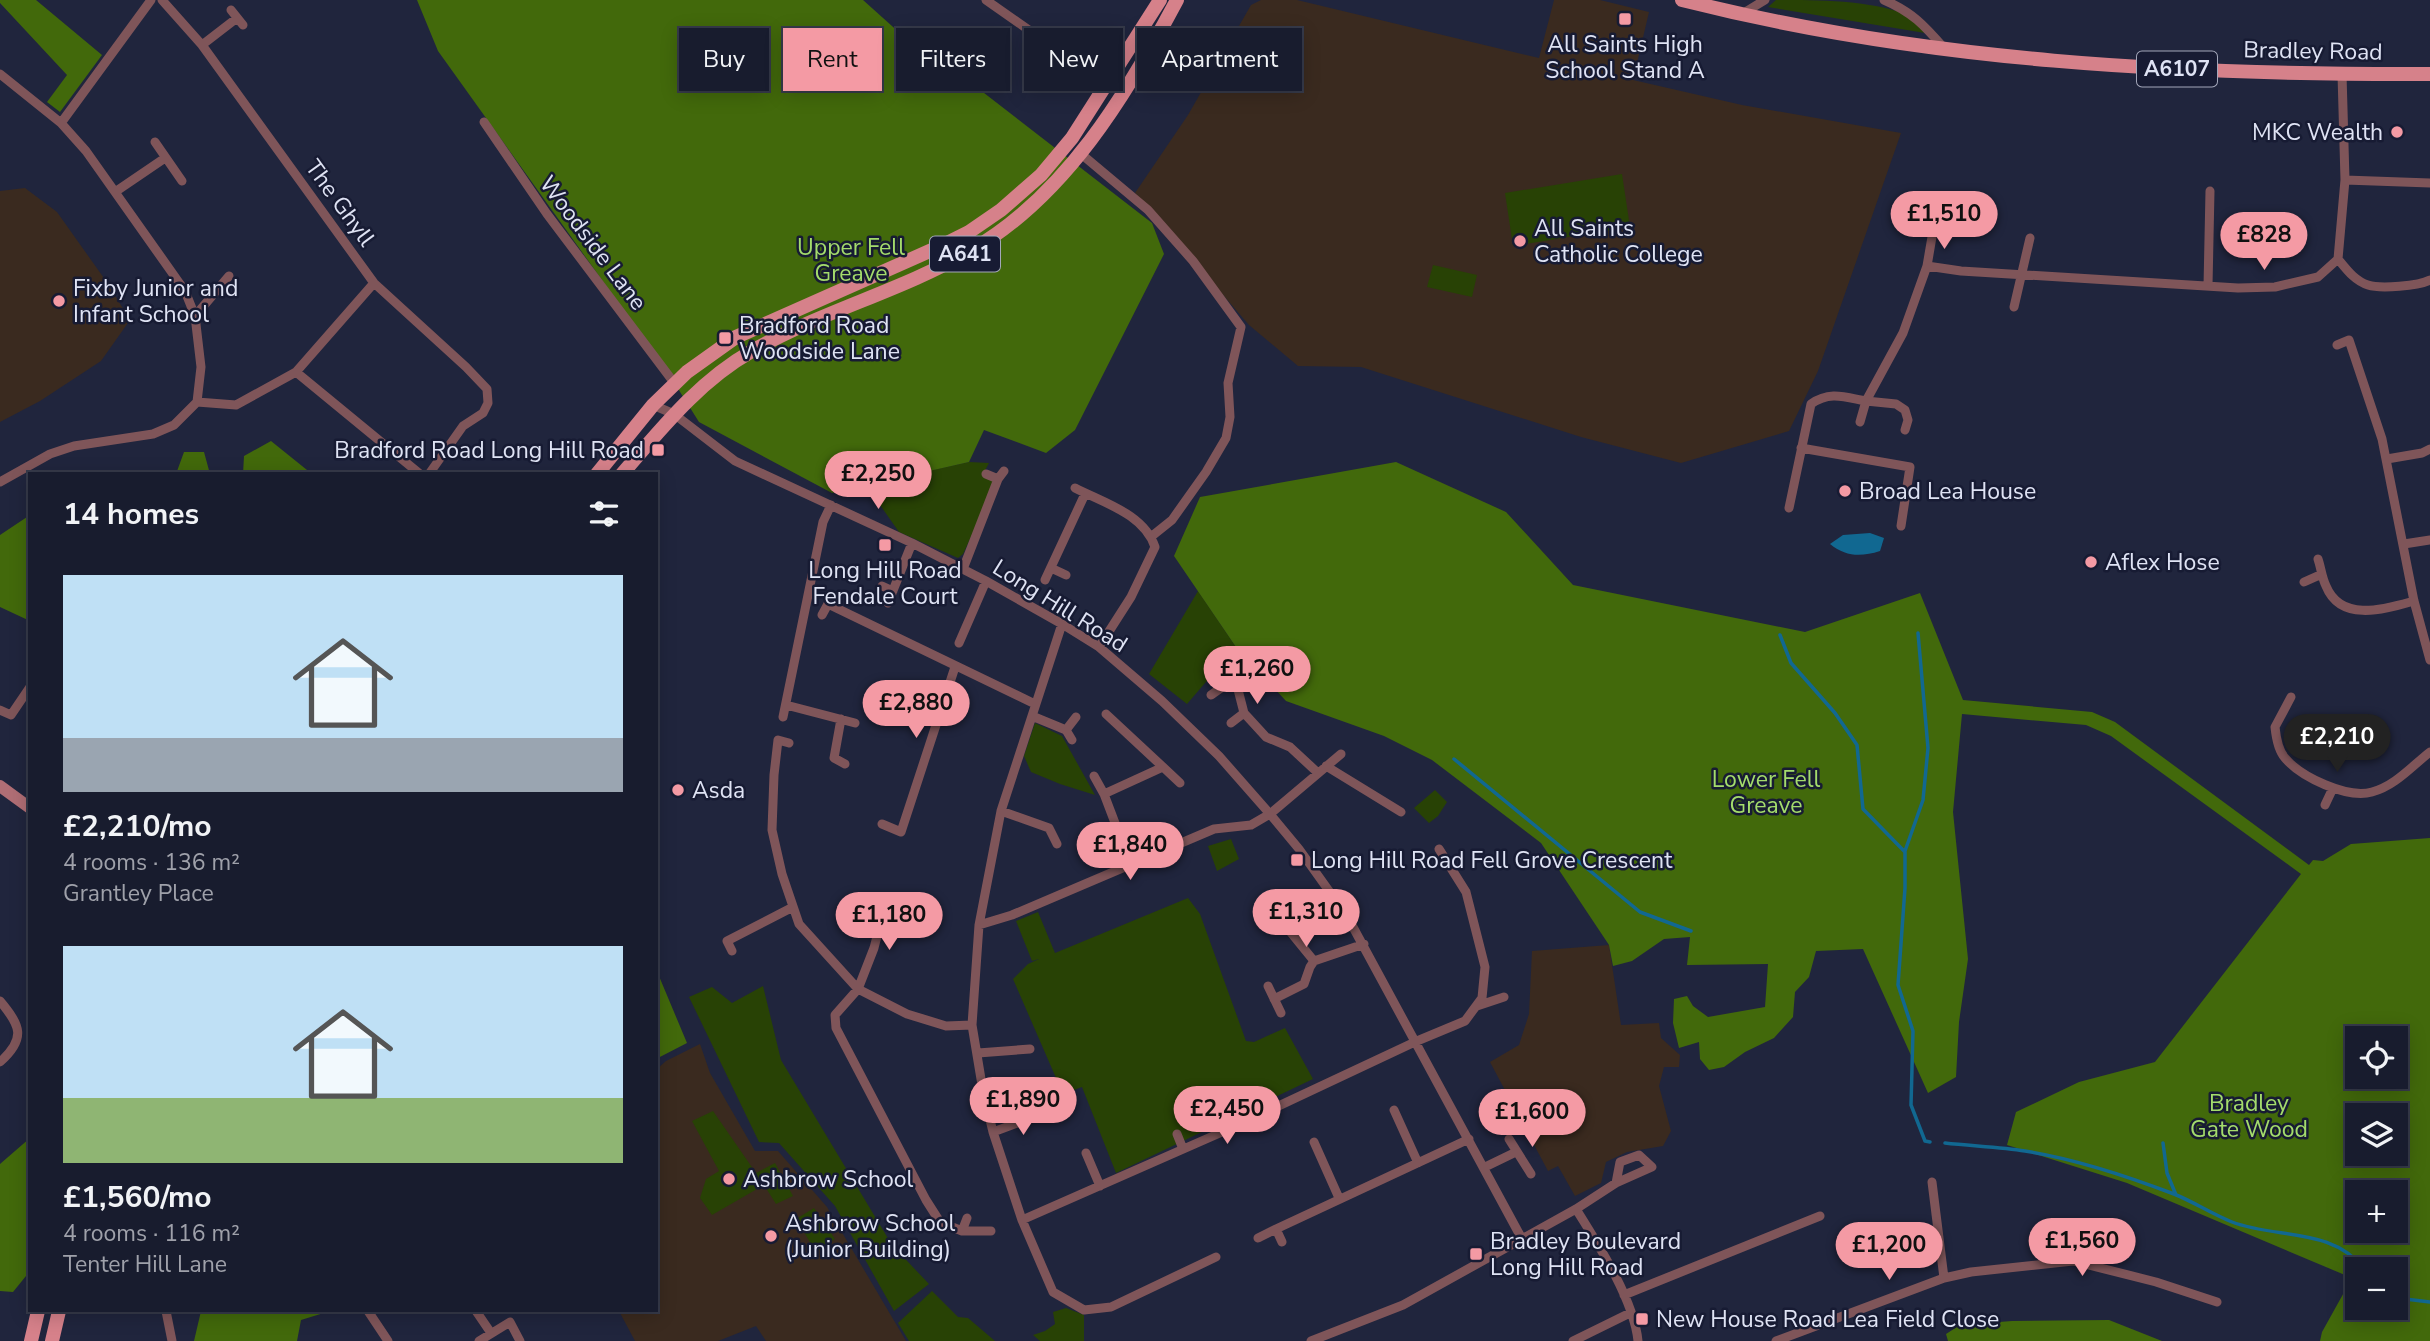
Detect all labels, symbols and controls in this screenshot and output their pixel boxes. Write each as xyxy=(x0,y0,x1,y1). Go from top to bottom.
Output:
marker: All Saints High School Stand A xyxy=(1617,11,1633,27)
chip: Buy xyxy=(679,28,769,91)
chip: Rent xyxy=(783,28,882,91)
chip: Filters xyxy=(896,28,1010,91)
chip: New xyxy=(1024,28,1123,91)
chip: Apartment xyxy=(1137,28,1302,91)
place label: All Saints High School Stand A xyxy=(1545,29,1705,86)
street label: Bradley Road xyxy=(2243,34,2383,68)
road number: A6107 xyxy=(2137,52,2217,86)
place label: MKC Wealth xyxy=(2252,117,2383,148)
marker: MKC Wealth xyxy=(2389,124,2405,140)
street label: The Ghyll xyxy=(298,153,382,253)
street label: Woodside Lane xyxy=(532,169,654,317)
pin: £1,510 xyxy=(1887,191,2001,251)
text: £1,510 xyxy=(1907,198,1981,229)
pin: £828 xyxy=(2223,212,2305,272)
place label: All Saints Catholic College xyxy=(1534,213,1703,270)
text: £828 xyxy=(2236,219,2292,250)
park label: Upper Fell Greave xyxy=(797,232,905,289)
marker: All Saints Catholic College xyxy=(1512,233,1528,249)
road number: A641 xyxy=(930,236,1000,272)
place label: Fixby Junior and Infant School xyxy=(73,273,238,330)
marker: Fixby Junior and Infant School xyxy=(51,293,67,309)
place label: Bradford Road Woodside Lane xyxy=(739,310,900,367)
marker: Bradford Road Woodside Lane xyxy=(717,330,733,346)
place label: Bradford Road Long Hill Road xyxy=(334,435,644,466)
marker: Bradford Road Long Hill Road xyxy=(650,442,666,458)
pin: £2,250 xyxy=(821,452,935,511)
text: £2,250 xyxy=(841,458,915,489)
place label: Broad Lea House xyxy=(1859,476,2036,507)
marker: Broad Lea House xyxy=(1837,483,1853,499)
text: 14 homes xyxy=(63,494,199,535)
icon: filters xyxy=(585,495,623,533)
marker: Long Hill Road Fendale Court xyxy=(877,537,893,553)
place label: Aflex Hose xyxy=(2105,547,2220,578)
street label: Long Hill Road xyxy=(987,552,1133,660)
marker: Aflex Hose xyxy=(2083,554,2099,570)
place label: Long Hill Road Fendale Court xyxy=(808,555,962,612)
icon: home xyxy=(280,620,406,746)
pin: £1,260 xyxy=(1200,646,1314,706)
text: £1,260 xyxy=(1220,653,1294,684)
pin: £2,880 xyxy=(859,680,973,740)
text: £2,880 xyxy=(879,687,953,718)
pin: £2,210 xyxy=(2280,714,2394,774)
text: £2,210 xyxy=(2300,721,2374,752)
park label: Lower Fell Greave xyxy=(1712,764,1820,821)
place label: Asda xyxy=(692,775,745,806)
marker: Asda xyxy=(670,782,686,798)
text: £2,210/mo xyxy=(63,806,212,847)
pin: £1,840 xyxy=(1073,822,1187,882)
text: £1,840 xyxy=(1093,829,1167,860)
place label: Long Hill Road Fell Grove Crescent xyxy=(1311,845,1673,876)
text: 4 rooms · 136 m² xyxy=(63,847,240,878)
marker: Long Hill Road Fell Grove Crescent xyxy=(1289,852,1305,868)
text: Grantley Place xyxy=(63,878,214,909)
pin: £1,310 xyxy=(1249,890,1363,949)
pin: £1,180 xyxy=(832,892,946,952)
text: £1,310 xyxy=(1269,896,1343,927)
text: £1,180 xyxy=(852,899,926,930)
icon: home xyxy=(280,991,406,1117)
map controls xyxy=(2345,1026,2408,1320)
button: locate xyxy=(2345,1026,2408,1089)
pin: £1,890 xyxy=(966,1078,1080,1137)
text: £1,890 xyxy=(986,1084,1060,1115)
pin: £2,450 xyxy=(1170,1086,1284,1146)
park label: Bradley Gate Wood xyxy=(2190,1088,2308,1145)
pin: £1,600 xyxy=(1475,1090,1589,1149)
text: £2,450 xyxy=(1190,1093,1264,1124)
text: £1,600 xyxy=(1495,1096,1569,1127)
button: layers xyxy=(2345,1103,2408,1166)
place label: Ashbrow School xyxy=(743,1164,914,1195)
marker: Ashbrow School xyxy=(721,1171,737,1187)
text: £1,560/mo xyxy=(63,1177,212,1218)
button: + xyxy=(2345,1180,2408,1243)
place label: Ashbrow School (Junior Building) xyxy=(785,1208,956,1265)
text: 4 rooms · 116 m² xyxy=(63,1218,240,1249)
pin: £1,560 xyxy=(2025,1218,2139,1278)
pin: £1,200 xyxy=(1832,1222,1946,1282)
text: £1,560 xyxy=(2045,1225,2119,1256)
place label: Bradley Boulevard Long Hill Road xyxy=(1490,1226,1681,1283)
marker: Ashbrow School (Junior Building) xyxy=(763,1228,779,1244)
text: £1,200 xyxy=(1852,1229,1926,1260)
marker: Bradley Boulevard Long Hill Road xyxy=(1468,1246,1484,1262)
text: Tenter Hill Lane xyxy=(63,1249,227,1280)
button: − xyxy=(2345,1257,2408,1320)
place label: New House Road Lea Field Close xyxy=(1656,1304,1999,1335)
marker: New House Road Lea Field Close xyxy=(1634,1311,1650,1327)

